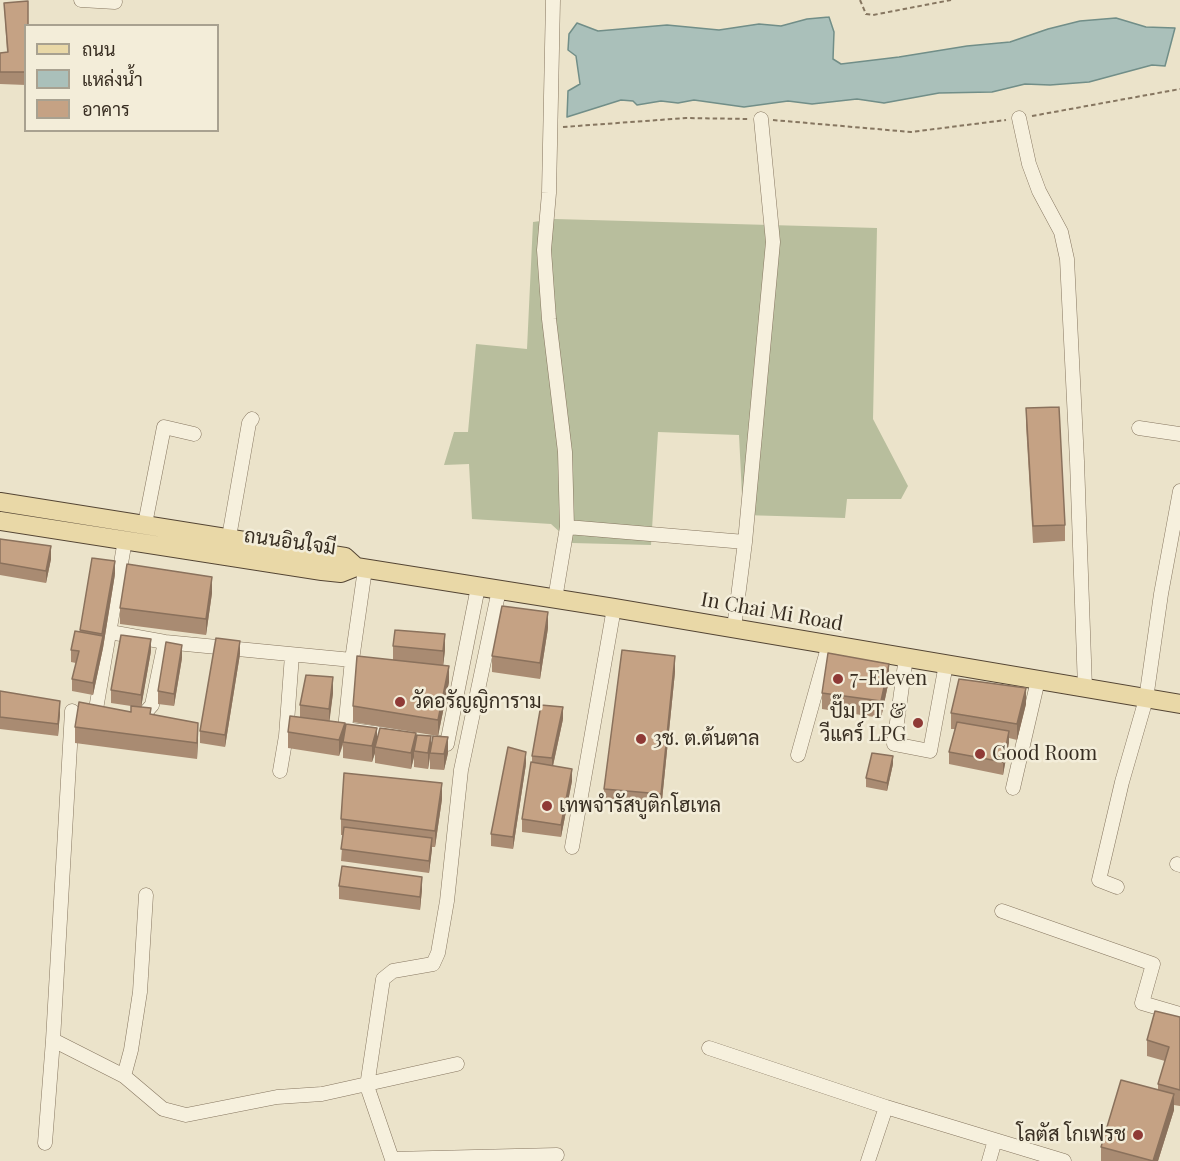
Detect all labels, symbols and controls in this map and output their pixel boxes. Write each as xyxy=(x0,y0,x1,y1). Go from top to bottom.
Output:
legend xyxy=(24,24,219,132)
text: ถนน xyxy=(82,37,115,61)
text: แหล่งน้ำ xyxy=(82,67,143,91)
text: อาคาร xyxy=(82,97,130,121)
street label: ถนนอินใจมี xyxy=(243,524,337,560)
street label: In Chai Mi Road xyxy=(699,588,845,636)
place label: 7-Eleven xyxy=(850,667,927,691)
marker: 7-Eleven xyxy=(831,672,845,686)
place label: วัดอรัญญิการาม xyxy=(412,690,542,714)
marker: วัดอรัญญิการาม xyxy=(393,695,407,709)
place label: ปั๊ม PT & วีแคร์ LPG xyxy=(820,700,906,747)
marker: ปั๊ม PT & วีแคร์ LPG xyxy=(911,716,925,730)
place label: 3ช. ต.ต้นตาล xyxy=(653,727,760,751)
marker: 3ช. ต.ต้นตาล xyxy=(634,732,648,746)
place label: Good Room xyxy=(992,742,1097,766)
marker: Good Room xyxy=(973,747,987,761)
place label: เทพจำรัสบูติกโฮเทล xyxy=(559,794,721,818)
marker: เทพจำรัสบูติกโฮเทล xyxy=(540,799,554,813)
place label: โลตัส โกเฟรช xyxy=(1017,1123,1126,1147)
marker: โลตัส โกเฟรช xyxy=(1131,1128,1145,1142)

